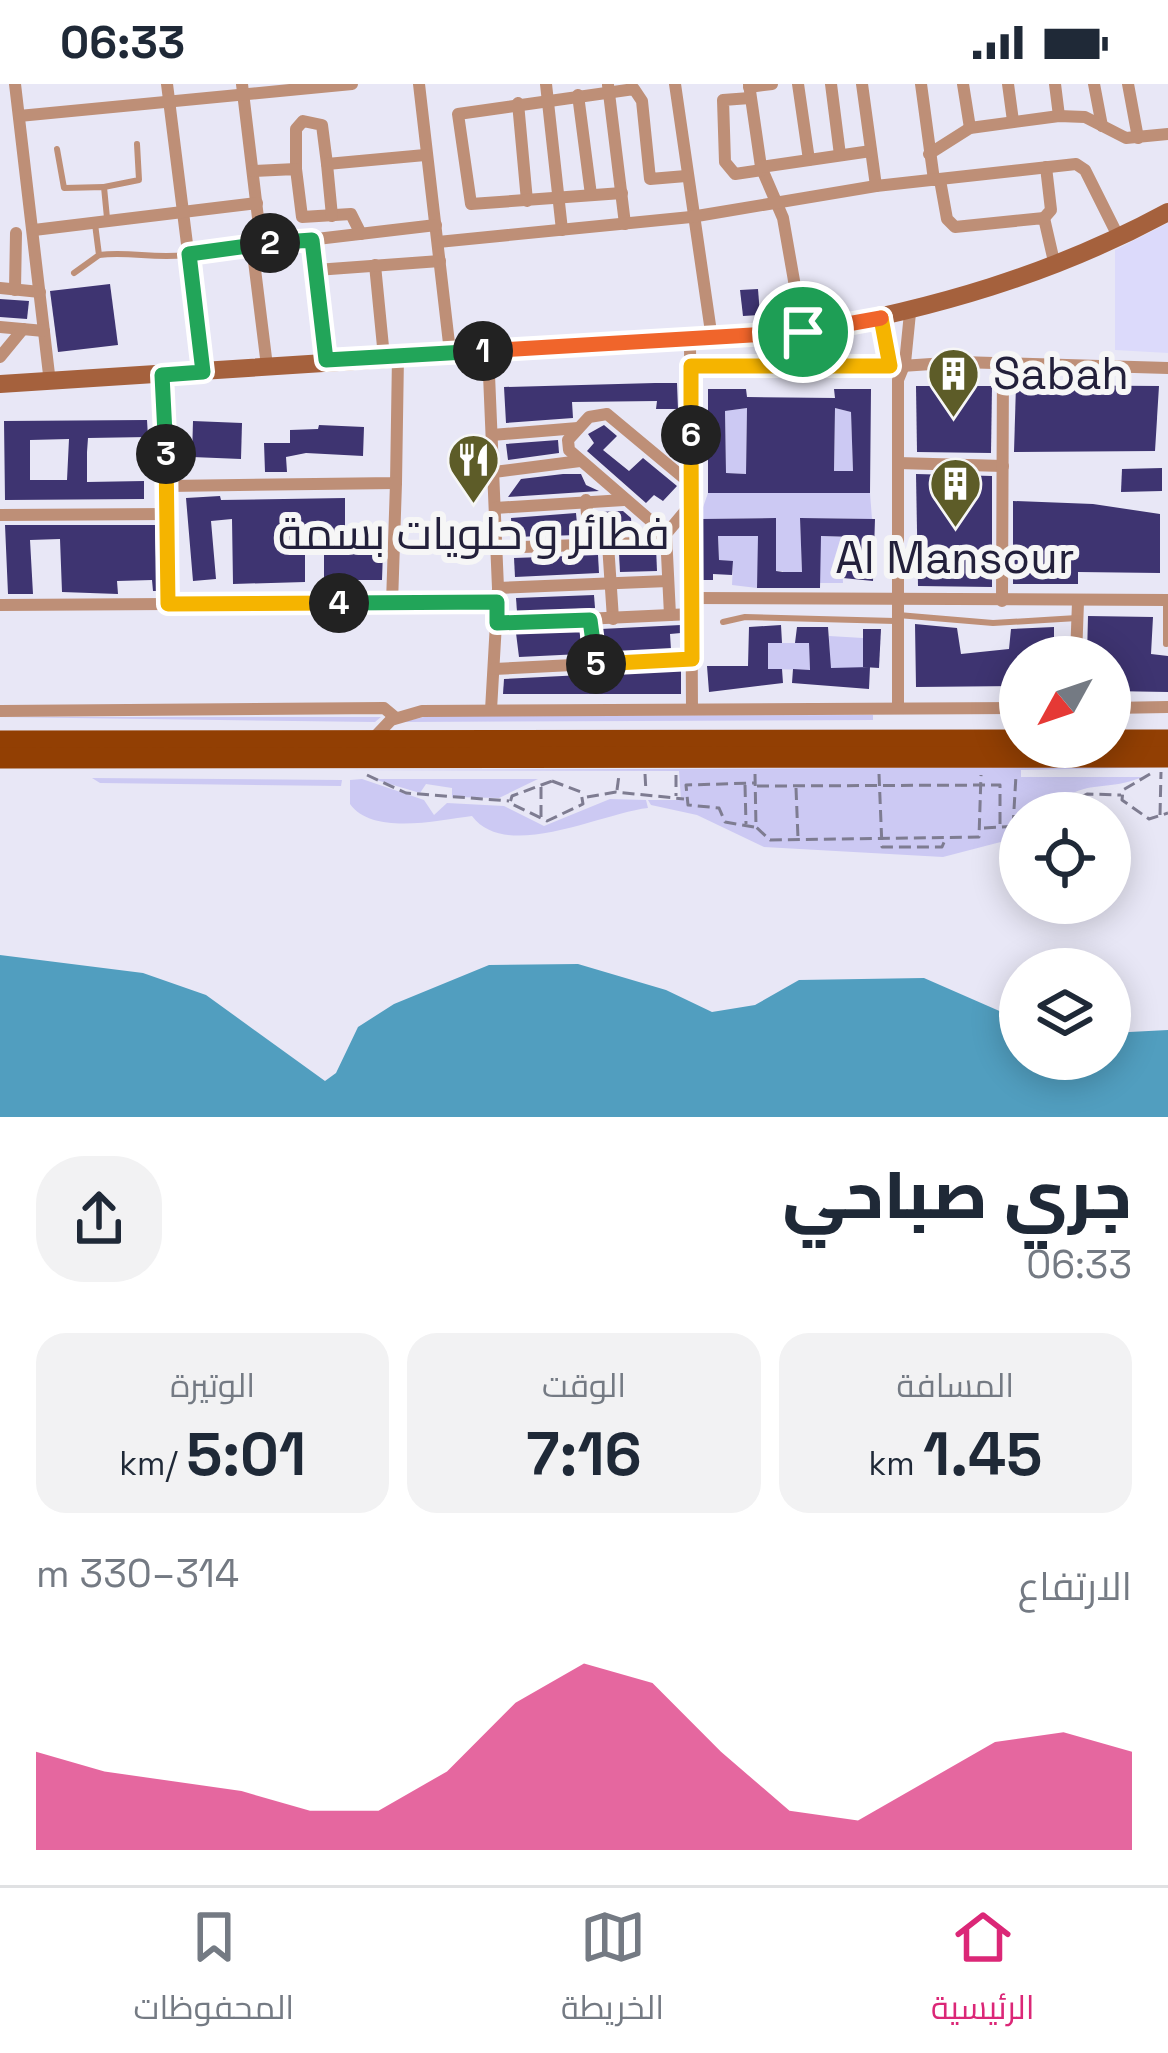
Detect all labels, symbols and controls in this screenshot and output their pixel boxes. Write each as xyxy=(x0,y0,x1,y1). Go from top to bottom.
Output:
text: 06:33 xyxy=(60,14,185,71)
pin: 2 xyxy=(240,213,300,273)
text: 2 xyxy=(260,222,280,264)
pin xyxy=(752,281,854,383)
icon: arrive xyxy=(770,299,836,365)
pin: 1 xyxy=(453,321,513,381)
text: 1 xyxy=(476,330,490,372)
building icon: Sabah xyxy=(926,345,982,419)
place label: Sabah xyxy=(993,345,1129,402)
pin: 6 xyxy=(661,405,721,465)
text: 6 xyxy=(681,414,701,456)
pin: 3 xyxy=(136,424,196,484)
restaurant icon: فطائر و حلويات بسمة xyxy=(446,431,502,505)
text: 3 xyxy=(156,433,176,475)
building icon: Al Mansour xyxy=(927,455,983,529)
place label: فطائر و حلويات بسمة xyxy=(278,505,670,562)
place label: Al Mansour xyxy=(835,529,1075,586)
pin: 4 xyxy=(309,573,369,633)
text: 4 xyxy=(329,582,350,624)
pin: 5 xyxy=(566,634,626,694)
north arrow xyxy=(999,636,1131,768)
map controls xyxy=(999,636,1131,1080)
text: 5 xyxy=(586,643,606,685)
button: locate xyxy=(999,792,1131,924)
button: layers xyxy=(999,948,1131,1080)
text: جري صباحي xyxy=(783,1153,1132,1237)
button: share xyxy=(36,1156,162,1282)
text: 06:33 xyxy=(1026,1240,1132,1289)
text: الوتيرة xyxy=(170,1365,255,1407)
text: الوقت xyxy=(542,1365,626,1407)
text: المسافة xyxy=(897,1365,1014,1407)
text: 5:01 xyxy=(186,1416,306,1493)
text: 7:16 xyxy=(526,1416,642,1493)
text: 1.45 xyxy=(923,1416,1042,1493)
text: /km xyxy=(119,1443,186,1485)
text: km xyxy=(868,1443,923,1485)
text: 314–330 m xyxy=(36,1549,239,1598)
text: الارتفاع xyxy=(1018,1562,1132,1611)
tab: المحفوظات xyxy=(134,1904,294,2038)
tab: الخريطة xyxy=(561,1904,664,2038)
tab: الرئيسية xyxy=(931,1904,1035,2038)

